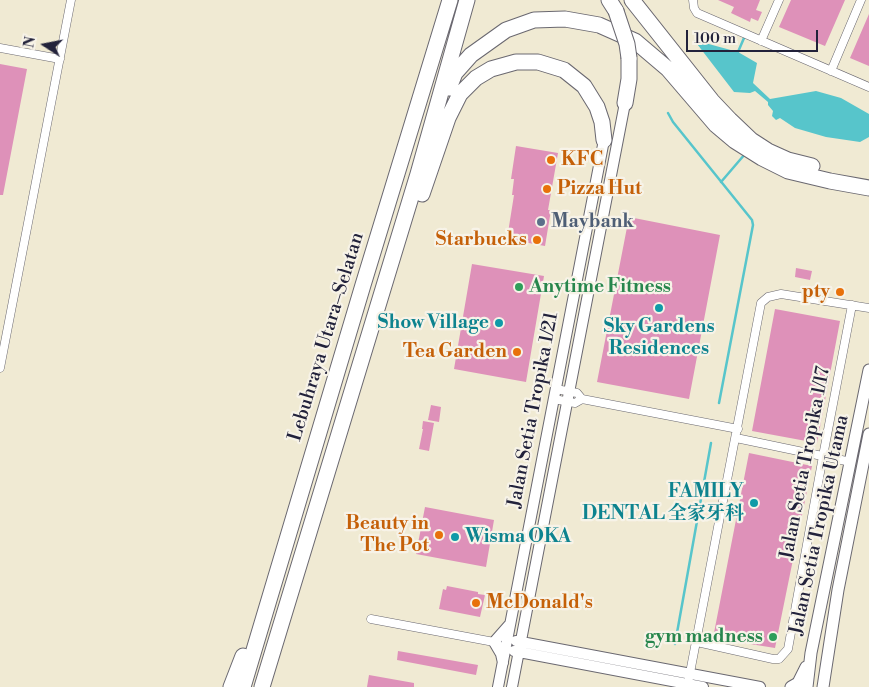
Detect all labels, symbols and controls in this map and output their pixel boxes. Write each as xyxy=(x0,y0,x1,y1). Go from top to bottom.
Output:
north arrow xyxy=(20,20,70,70)
scale bar xyxy=(689,20,822,52)
text: 100 m xyxy=(694,29,736,48)
text: N xyxy=(20,35,40,49)
place label: KFC xyxy=(561,149,603,171)
marker: KFC xyxy=(545,154,557,166)
place label: Pizza Hut xyxy=(557,178,642,200)
marker: Pizza Hut xyxy=(541,183,553,195)
place label: Maybank xyxy=(551,211,634,233)
marker: Maybank xyxy=(535,216,547,228)
place label: Starbucks xyxy=(436,229,527,251)
street label: Lebuhraya Utara–Selatan xyxy=(284,230,370,444)
marker: Starbucks xyxy=(531,234,543,246)
place label: Anytime Fitness xyxy=(529,276,671,298)
marker: Anytime Fitness xyxy=(513,281,525,293)
place label: pty xyxy=(802,281,830,303)
marker: pty xyxy=(834,286,846,298)
marker: Sky Gardens Residences xyxy=(653,302,665,314)
street label: Jalan Setia Tropika 1/21 xyxy=(504,310,564,510)
place label: Show Village xyxy=(378,312,489,334)
place label: Sky Gardens Residences xyxy=(603,316,715,360)
marker: Show Village xyxy=(493,317,505,329)
place label: Tea Garden xyxy=(403,341,507,363)
marker: Tea Garden xyxy=(511,346,523,358)
street label: Jalan Setia Tropika 1/17 xyxy=(776,364,836,562)
street label: Jalan Setia Tropika Utama xyxy=(786,413,854,637)
place label: FAMILY DENTAL 全家牙科 xyxy=(582,481,744,525)
marker: FAMILY DENTAL 全家牙科 xyxy=(748,497,760,509)
place label: Beauty in The Pot xyxy=(346,513,429,557)
place label: Wisma OKA xyxy=(465,526,571,548)
marker: Beauty in The Pot xyxy=(433,529,445,541)
marker: Wisma OKA xyxy=(449,531,461,543)
place label: McDonald's xyxy=(486,592,593,614)
marker: McDonald's xyxy=(470,597,482,609)
place label: gym madness xyxy=(645,626,763,648)
marker: gym madness xyxy=(767,631,779,643)

